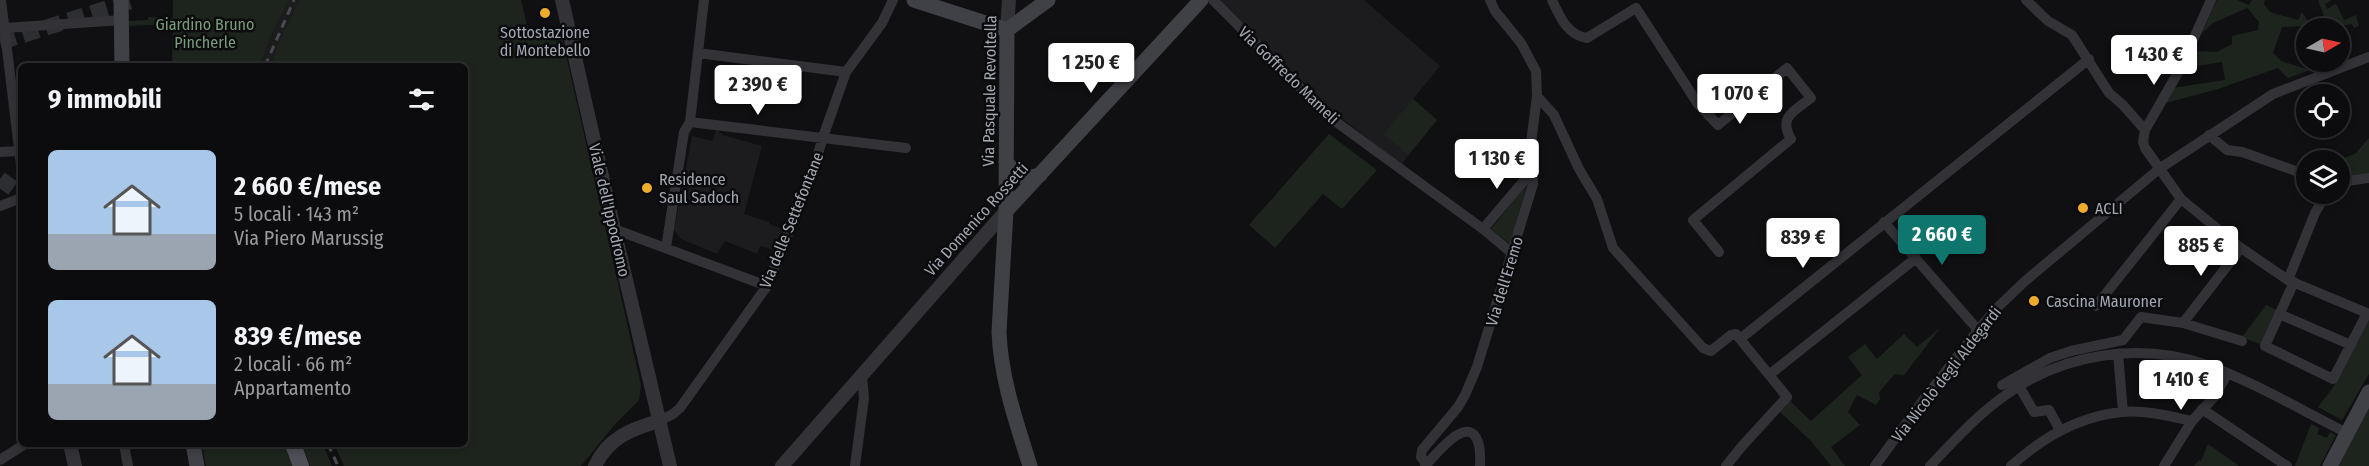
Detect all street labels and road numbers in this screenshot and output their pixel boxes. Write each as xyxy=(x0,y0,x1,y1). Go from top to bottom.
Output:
street label: Via Pasquale Revoltella xyxy=(979,15,1000,167)
street label: Via Goffredo Mameli xyxy=(1234,22,1343,128)
street label: Viale dell'Ippodromo xyxy=(585,142,634,279)
street label: Via delle Settefontane xyxy=(755,149,827,291)
street label: Via Domenico Rossetti xyxy=(921,159,1032,280)
street label: Via dell'Eremo xyxy=(1482,234,1527,328)
street label: Via Nicolò degli Aldegardi xyxy=(1888,303,2005,446)

